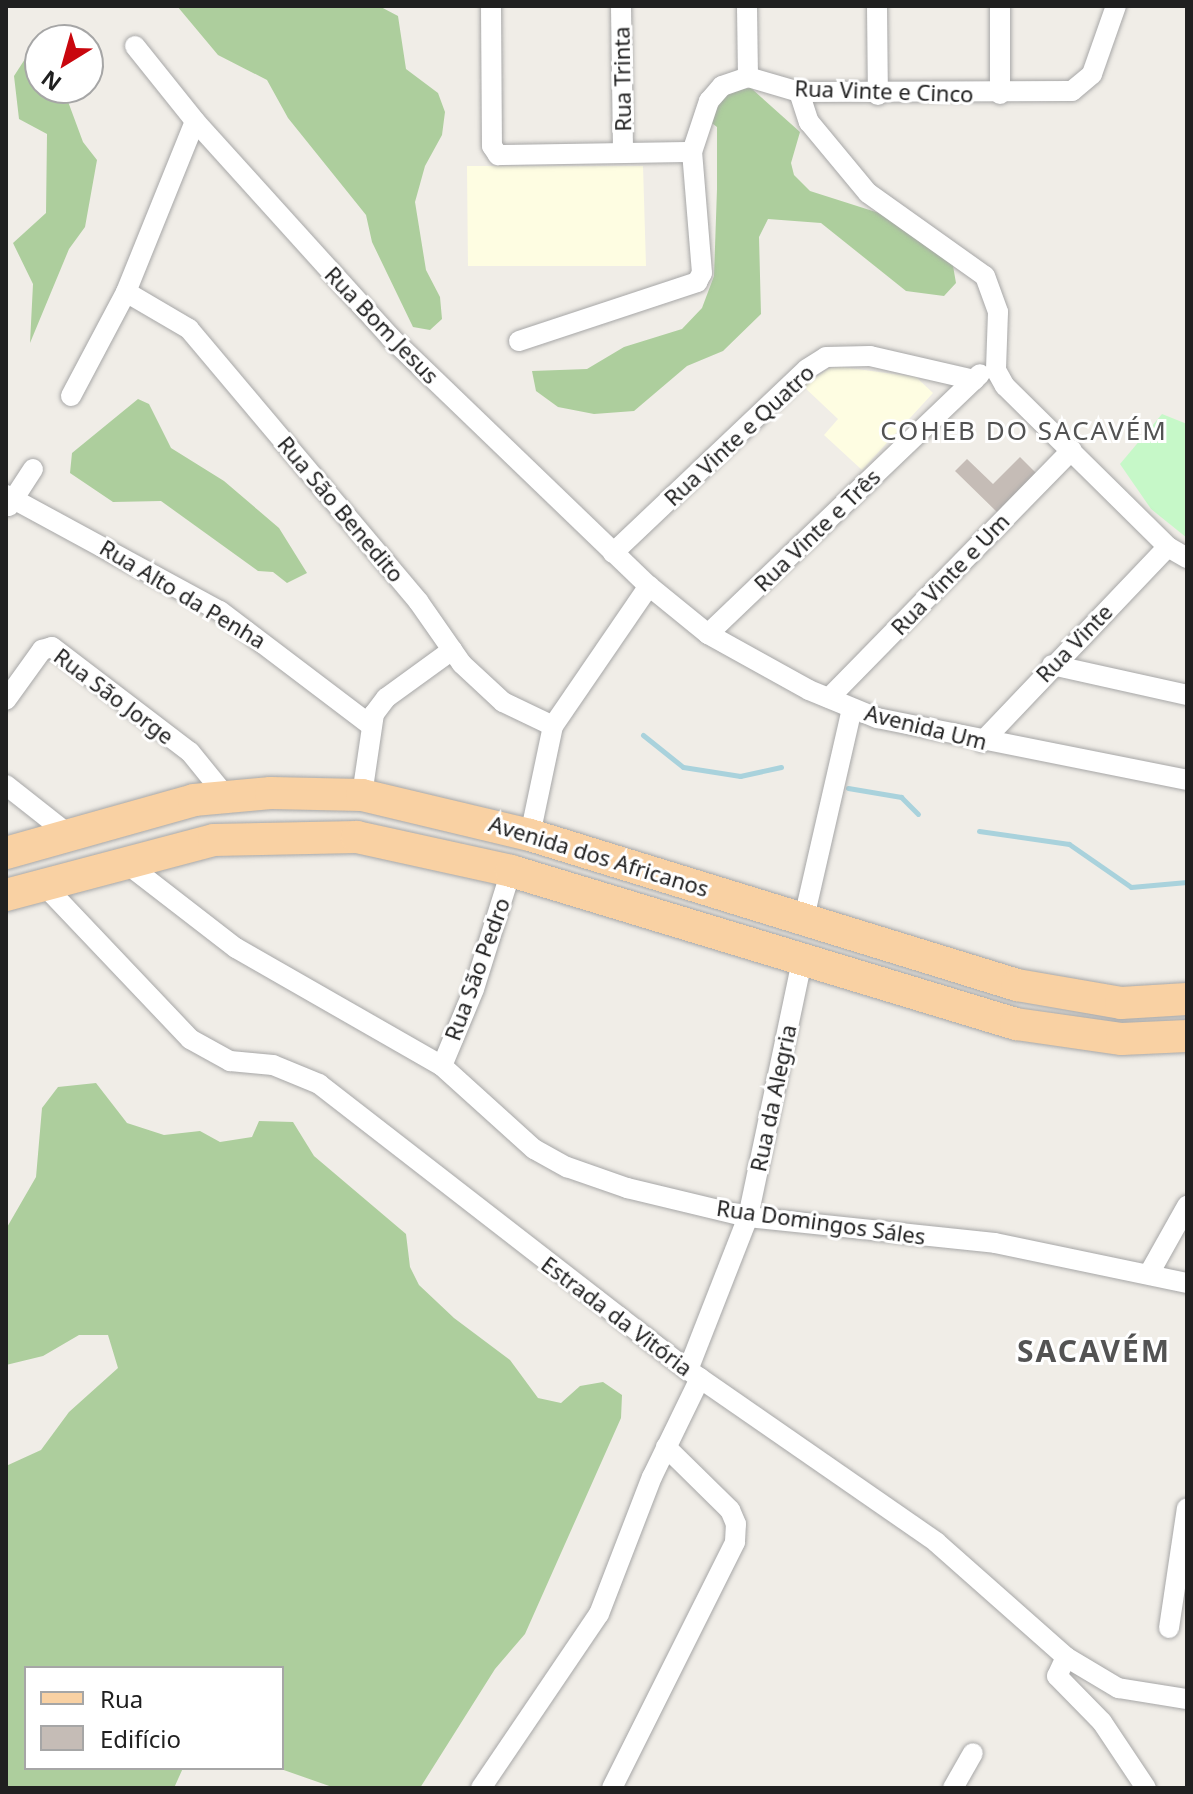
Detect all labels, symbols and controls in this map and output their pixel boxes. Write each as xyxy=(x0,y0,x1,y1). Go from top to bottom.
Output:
north arrow xyxy=(24,24,104,104)
street label: Rua Trinta xyxy=(608,26,636,132)
text: N xyxy=(35,64,67,99)
street label: Rua Vinte e Cinco xyxy=(794,75,974,107)
street label: Rua Bom Jesus xyxy=(320,261,444,389)
street label: Rua Vinte e Quatro xyxy=(659,359,819,511)
district label: COHEB DO SACAVÉM xyxy=(880,415,1168,447)
street label: Rua São Benedito xyxy=(272,431,410,587)
street label: Rua Vinte e Três xyxy=(749,463,885,597)
street label: Rua Vinte e Um xyxy=(885,508,1015,640)
street label: Rua Alto da Penha xyxy=(95,534,271,654)
street label: Rua Vinte xyxy=(1030,599,1118,687)
street label: Rua São Jorge xyxy=(49,642,179,750)
street label: Avenida Um xyxy=(862,699,990,755)
street label: Avenida dos Africanos xyxy=(486,810,712,902)
street label: Rua São Pedro xyxy=(439,894,515,1044)
street label: Rua da Alegria xyxy=(745,1022,801,1174)
street label: Rua Domingos Sáles xyxy=(715,1194,927,1250)
street label: Estrada da Vitória xyxy=(536,1251,698,1381)
district label: SACAVÉM xyxy=(1017,1333,1171,1369)
legend xyxy=(24,1666,284,1770)
text: Rua xyxy=(100,1682,143,1715)
text: Edifício xyxy=(100,1722,181,1755)

